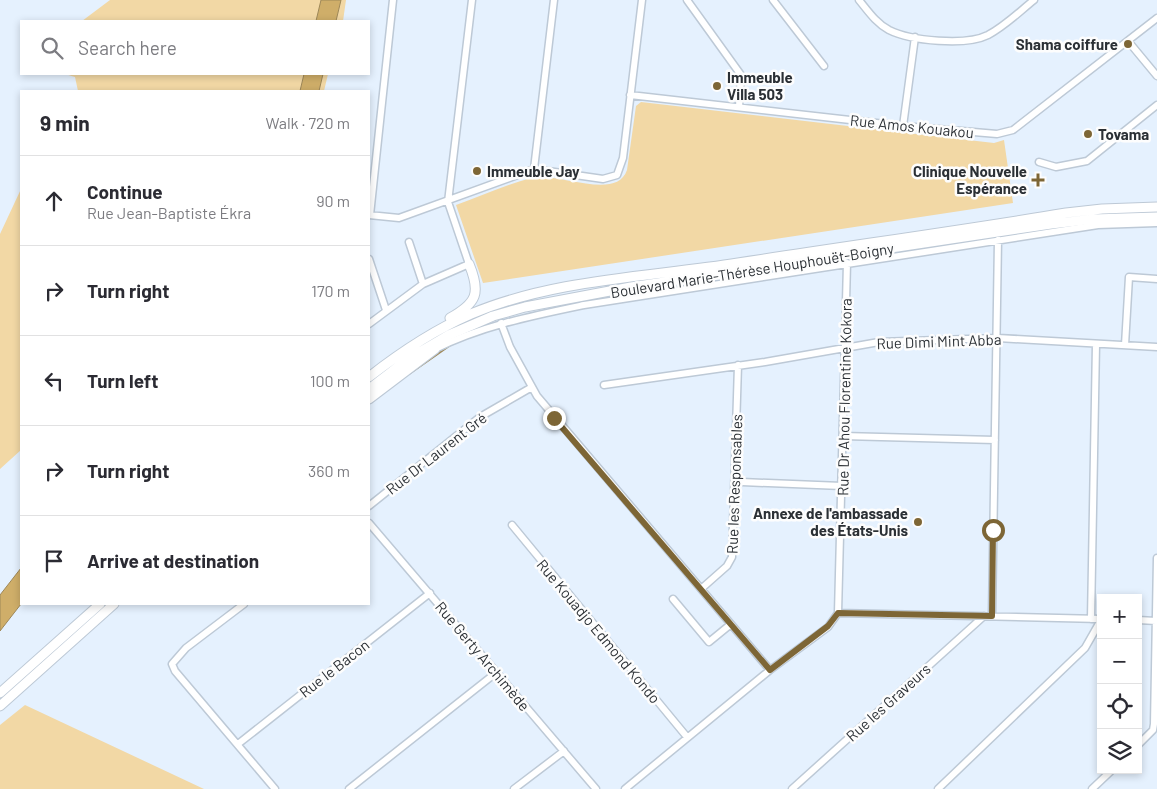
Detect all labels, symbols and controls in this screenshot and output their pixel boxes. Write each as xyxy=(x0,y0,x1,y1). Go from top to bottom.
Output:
search box xyxy=(20,20,370,75)
icon: search xyxy=(38,34,66,62)
place label: Shama coiffure xyxy=(1016,35,1118,53)
text: Search here xyxy=(78,36,177,59)
marker: Shama coiffure xyxy=(1122,38,1134,50)
place label: Immeuble Villa 503 xyxy=(727,68,793,103)
marker: Immeuble Villa 503 xyxy=(711,80,723,92)
text: 9 min xyxy=(40,110,90,135)
street label: Rue Amos Kouakou xyxy=(849,111,975,141)
text: Walk · 720 m xyxy=(265,113,350,132)
place label: Tovama xyxy=(1098,125,1149,143)
marker: Tovama xyxy=(1082,128,1094,140)
place label: Immeuble Jay xyxy=(487,162,580,180)
place label: Clinique Nouvelle Espérance xyxy=(913,162,1027,197)
marker: Immeuble Jay xyxy=(471,165,483,177)
marker: Clinique Nouvelle Espérance xyxy=(1031,173,1045,187)
text: Continue xyxy=(87,180,163,203)
icon: ahead xyxy=(40,187,68,215)
text: 90 m xyxy=(316,191,350,210)
text: Rue Jean-Baptiste Ékra xyxy=(87,203,251,222)
street label: Boulevard Marie-Thérèse Houphouët-Boigny xyxy=(609,239,895,301)
icon: right xyxy=(40,277,68,305)
text: Turn right xyxy=(87,279,169,302)
text: 170 m xyxy=(311,281,350,300)
street label: Rue Dr Ahou Florentine Kokora xyxy=(833,298,855,496)
street label: Rue Dimi Mint Abba xyxy=(876,330,1002,352)
icon: left xyxy=(40,367,68,395)
text: Turn left xyxy=(87,369,158,392)
text: 100 m xyxy=(310,371,350,390)
route end xyxy=(543,407,566,430)
street label: Rue Dr Laurent Gré xyxy=(382,408,490,498)
street label: Rue les Responsables xyxy=(723,414,745,554)
icon: right xyxy=(40,457,68,485)
text: Turn right xyxy=(87,459,169,482)
text: 360 m xyxy=(308,461,350,480)
place label: Annexe de l'ambassade des États-Unis xyxy=(753,504,908,539)
marker: Annexe de l'ambassade des États-Unis xyxy=(912,516,924,528)
route start xyxy=(982,519,1005,542)
icon: arrive xyxy=(40,547,68,575)
text: Arrive at destination xyxy=(87,549,259,572)
street label: Rue Kouadjo Edmond Kondo xyxy=(533,555,665,707)
map controls xyxy=(1097,594,1142,774)
button: + xyxy=(1097,594,1142,639)
street label: Rue Gerty Archimède xyxy=(432,598,534,714)
street label: Rue le Bacon xyxy=(295,635,373,701)
button: − xyxy=(1097,639,1142,684)
street label: Rue les Graveurs xyxy=(842,659,934,745)
button: locate xyxy=(1097,684,1142,729)
button: layers xyxy=(1097,729,1142,774)

